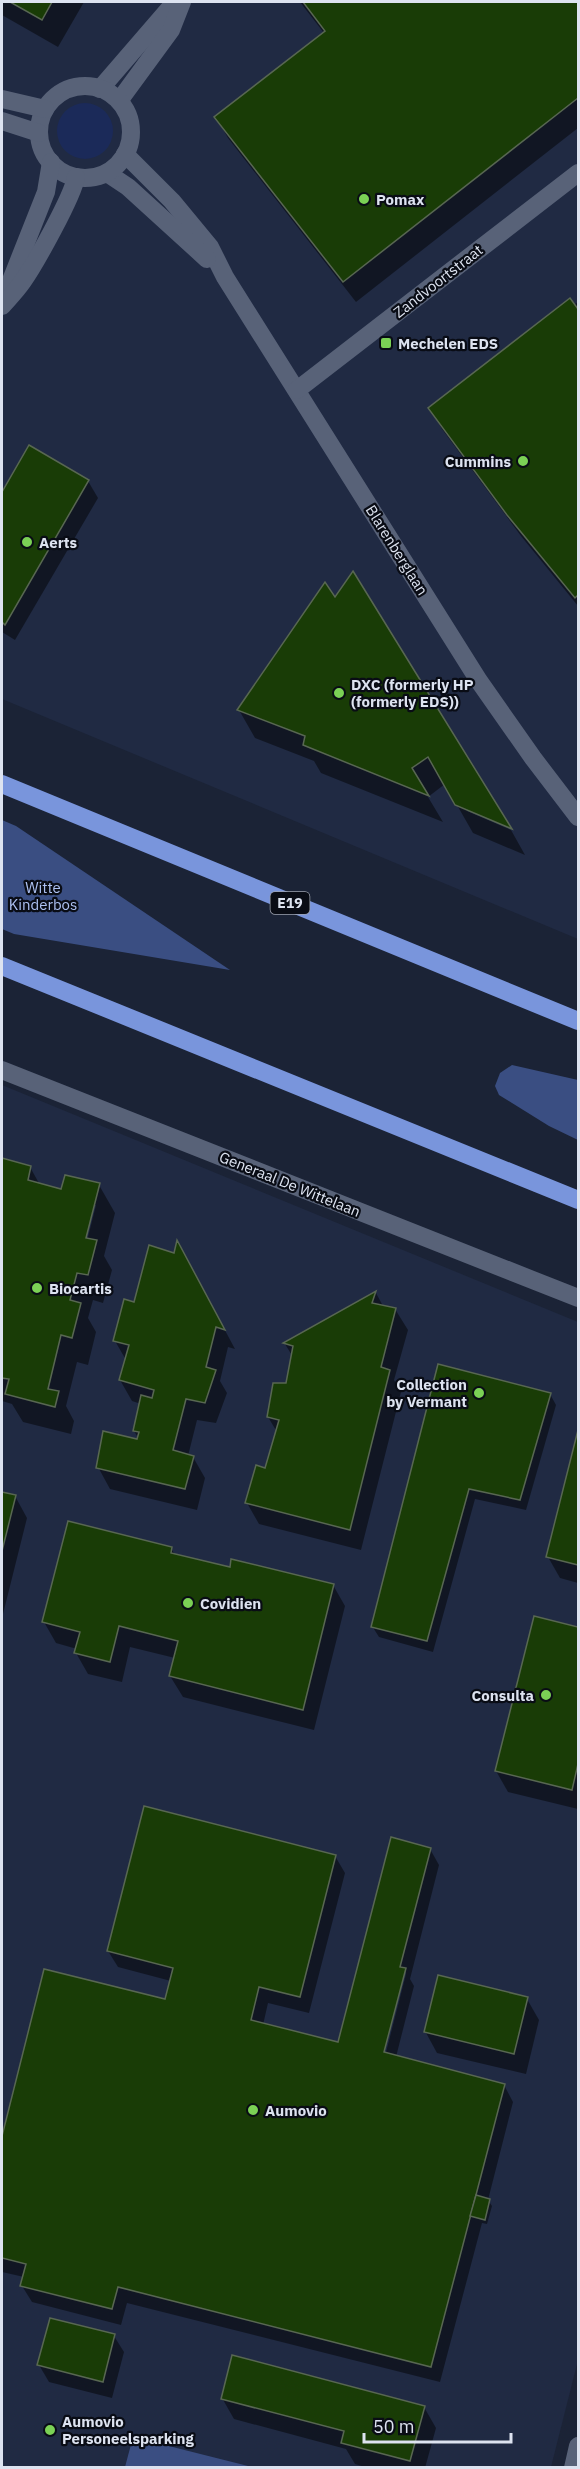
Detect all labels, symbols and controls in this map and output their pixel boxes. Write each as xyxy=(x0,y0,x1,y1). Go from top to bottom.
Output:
place label: Pomax xyxy=(376,190,425,209)
marker: Pomax xyxy=(357,192,371,206)
street label: Zandvoortstraat xyxy=(390,240,486,322)
place label: Mechelen EDS xyxy=(398,334,498,353)
marker: Mechelen EDS xyxy=(379,336,393,350)
place label: Cummins xyxy=(445,452,511,471)
marker: Cummins xyxy=(516,454,530,468)
street label: Blarenberglaan xyxy=(362,501,432,599)
place label: Aerts xyxy=(39,533,78,552)
marker: Aerts xyxy=(20,535,34,549)
place label: DXC (formerly HP (formerly EDS)) xyxy=(351,675,474,711)
marker: DXC (formerly HP (formerly EDS)) xyxy=(332,686,346,700)
park label: Witte Kinderbos xyxy=(9,878,77,914)
road number: E19 xyxy=(270,892,310,914)
street label: Generaal De Wittelaan xyxy=(217,1147,363,1221)
place label: Biocartis xyxy=(49,1279,112,1298)
marker: Biocartis xyxy=(30,1281,44,1295)
place label: Collection by Vermant xyxy=(386,1375,467,1411)
marker: Collection by Vermant xyxy=(472,1386,486,1400)
place label: Covidien xyxy=(200,1594,261,1613)
marker: Covidien xyxy=(181,1596,195,1610)
place label: Consulta xyxy=(472,1686,534,1705)
marker: Consulta xyxy=(539,1688,553,1702)
place label: Aumovio xyxy=(265,2101,327,2120)
marker: Aumovio xyxy=(246,2103,260,2117)
scale bar xyxy=(364,2406,511,2444)
place label: Aumovio Personeelsparking xyxy=(62,2412,195,2448)
text: 50 m xyxy=(373,2415,415,2438)
marker: Aumovio Personeelsparking xyxy=(43,2423,57,2437)

